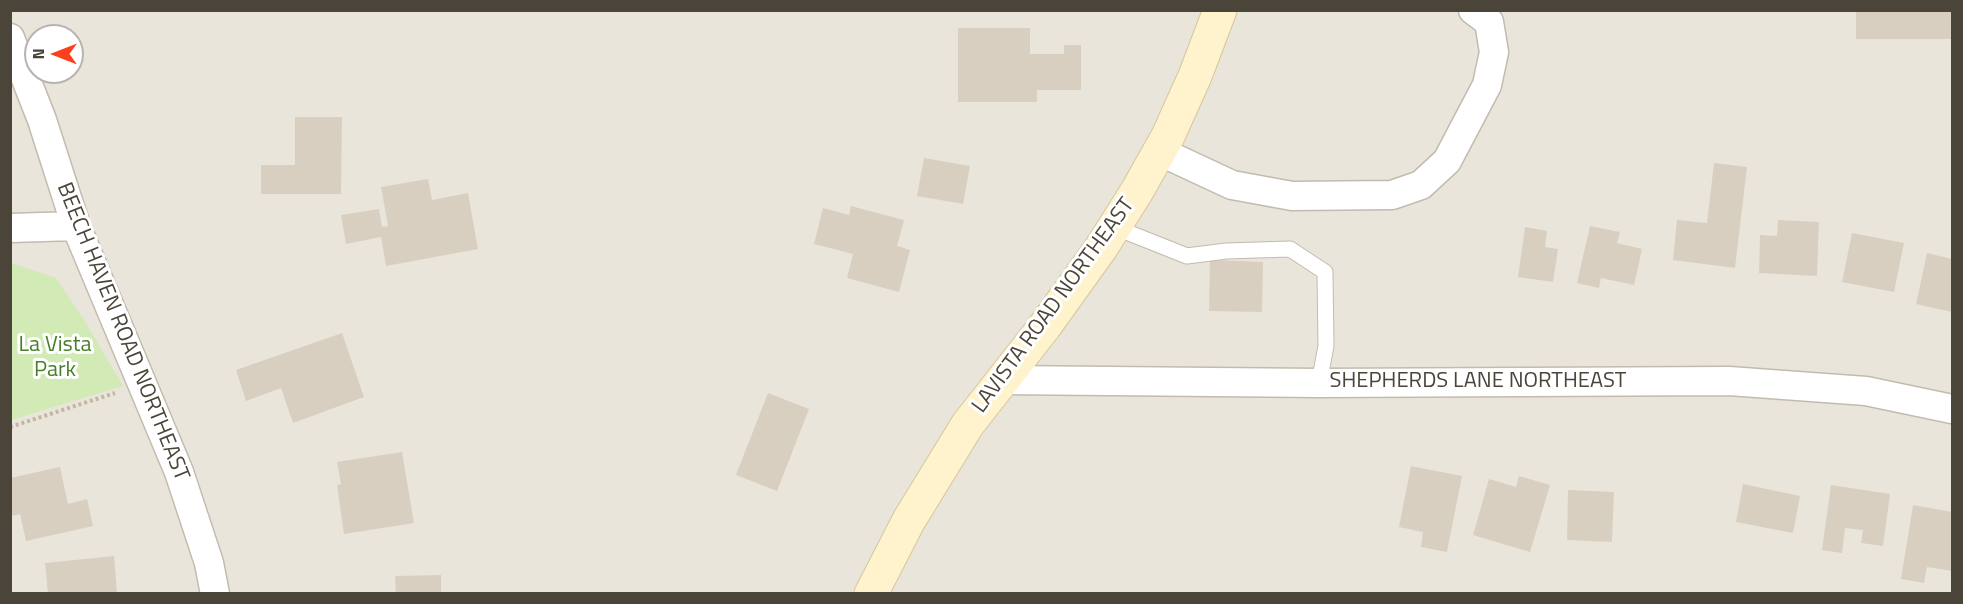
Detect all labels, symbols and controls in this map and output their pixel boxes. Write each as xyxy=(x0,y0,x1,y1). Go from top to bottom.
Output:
north arrow xyxy=(24,24,84,84)
text: N xyxy=(26,48,50,60)
street label: BEECH HAVEN ROAD NORTHEAST xyxy=(50,179,194,485)
street label: LAVISTA ROAD NORTHEAST xyxy=(967,193,1141,419)
park label: La Vista Park xyxy=(19,333,91,384)
street label: SHEPHERDS LANE NORTHEAST xyxy=(1330,369,1626,395)

